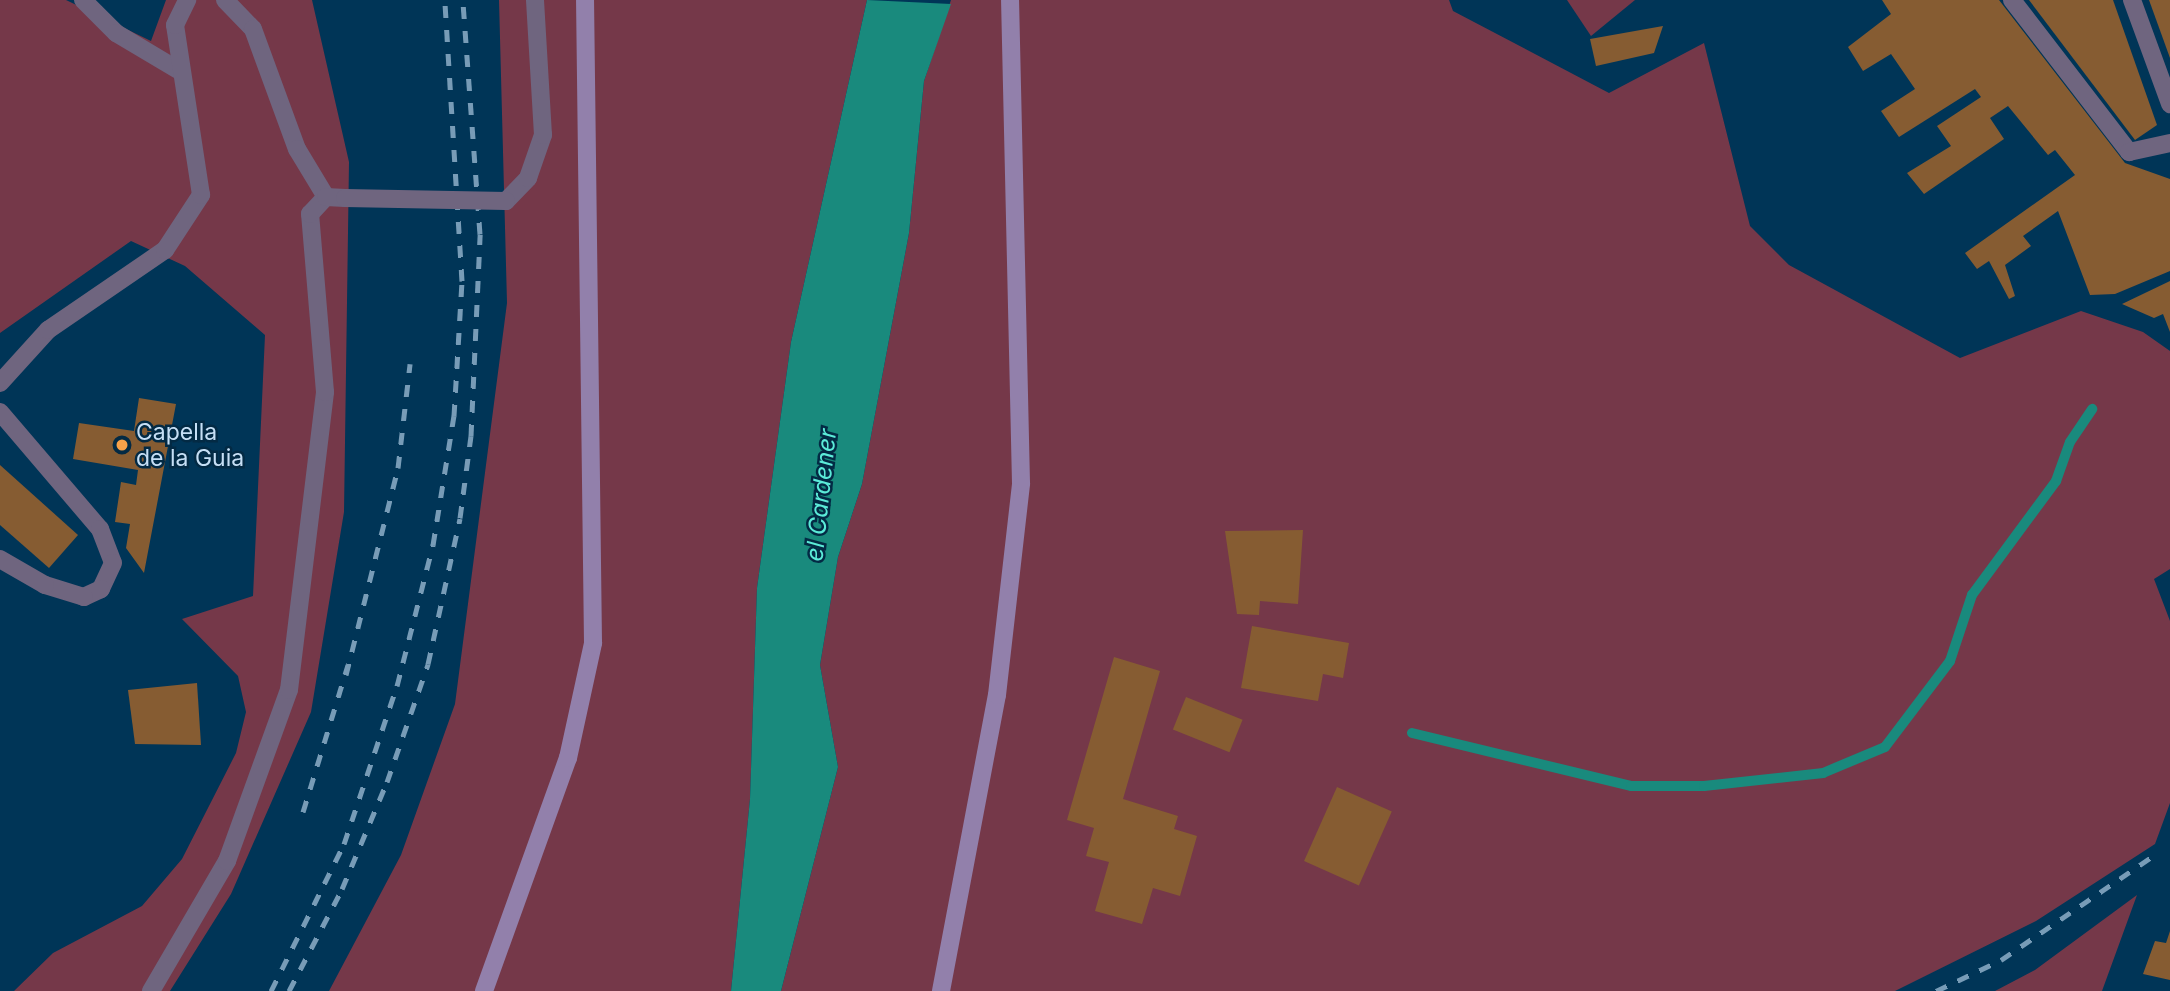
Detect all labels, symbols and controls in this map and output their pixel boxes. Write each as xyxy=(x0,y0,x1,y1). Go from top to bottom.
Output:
place label: Capella de la Guia xyxy=(136,418,244,472)
water label: el Cardener xyxy=(800,427,842,563)
marker: Capella de la Guia xyxy=(114,437,130,453)

